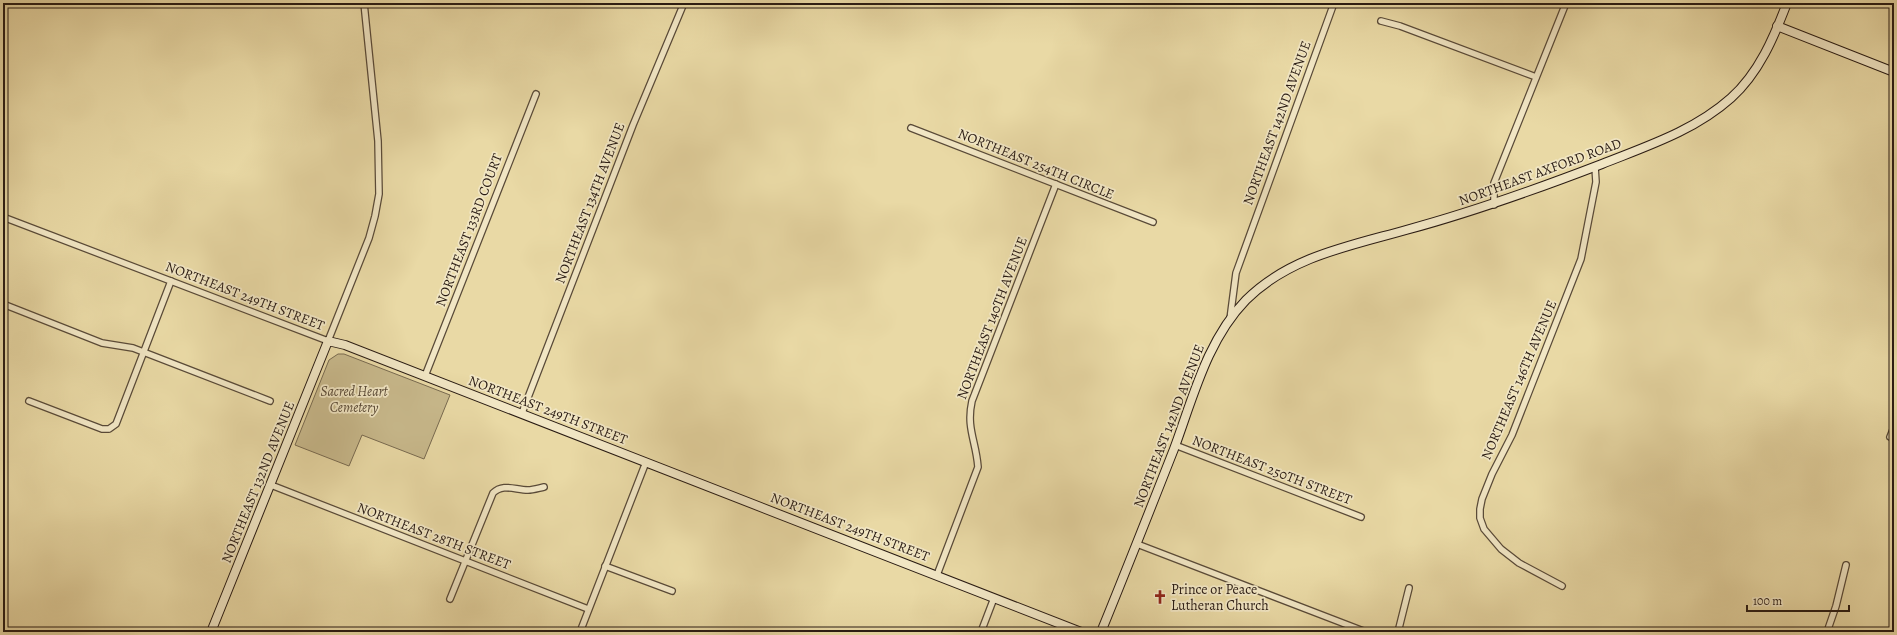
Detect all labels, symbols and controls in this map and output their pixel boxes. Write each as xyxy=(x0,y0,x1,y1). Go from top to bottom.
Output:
street label: NORTHEAST 142ND AVENUE xyxy=(1238,38,1316,208)
street label: NORTHEAST 134TH AVENUE xyxy=(550,120,630,286)
street label: NORTHEAST 254TH CIRCLE xyxy=(955,124,1117,204)
street label: NORTHEAST AXFORD ROAD xyxy=(1456,134,1624,210)
street label: NORTHEAST 133RD COURT xyxy=(431,150,507,309)
street label: NORTHEAST 140TH AVENUE xyxy=(952,234,1032,402)
street label: NORTHEAST 249TH STREET xyxy=(163,257,328,335)
street label: NORTHEAST 146TH AVENUE xyxy=(1477,297,1561,463)
street label: NORTHEAST 142ND AVENUE xyxy=(1129,342,1209,510)
street label: NORTHEAST 249TH STREET xyxy=(466,371,631,449)
park label: Sacred Heart Cemetery xyxy=(321,382,388,417)
street label: NORTHEAST 132ND AVENUE xyxy=(217,398,299,566)
street label: NORTHEAST 250TH STREET xyxy=(1189,431,1355,509)
street label: NORTHEAST 249TH STREET xyxy=(768,488,933,566)
street label: NORTHEAST 28TH STREET xyxy=(355,498,514,574)
place label: Prince or Peace Lutheran Church xyxy=(1171,580,1269,615)
scale bar xyxy=(1747,587,1849,613)
church icon: Prince or Peace Lutheran Church xyxy=(1152,589,1168,605)
text: 100 m xyxy=(1753,593,1782,609)

